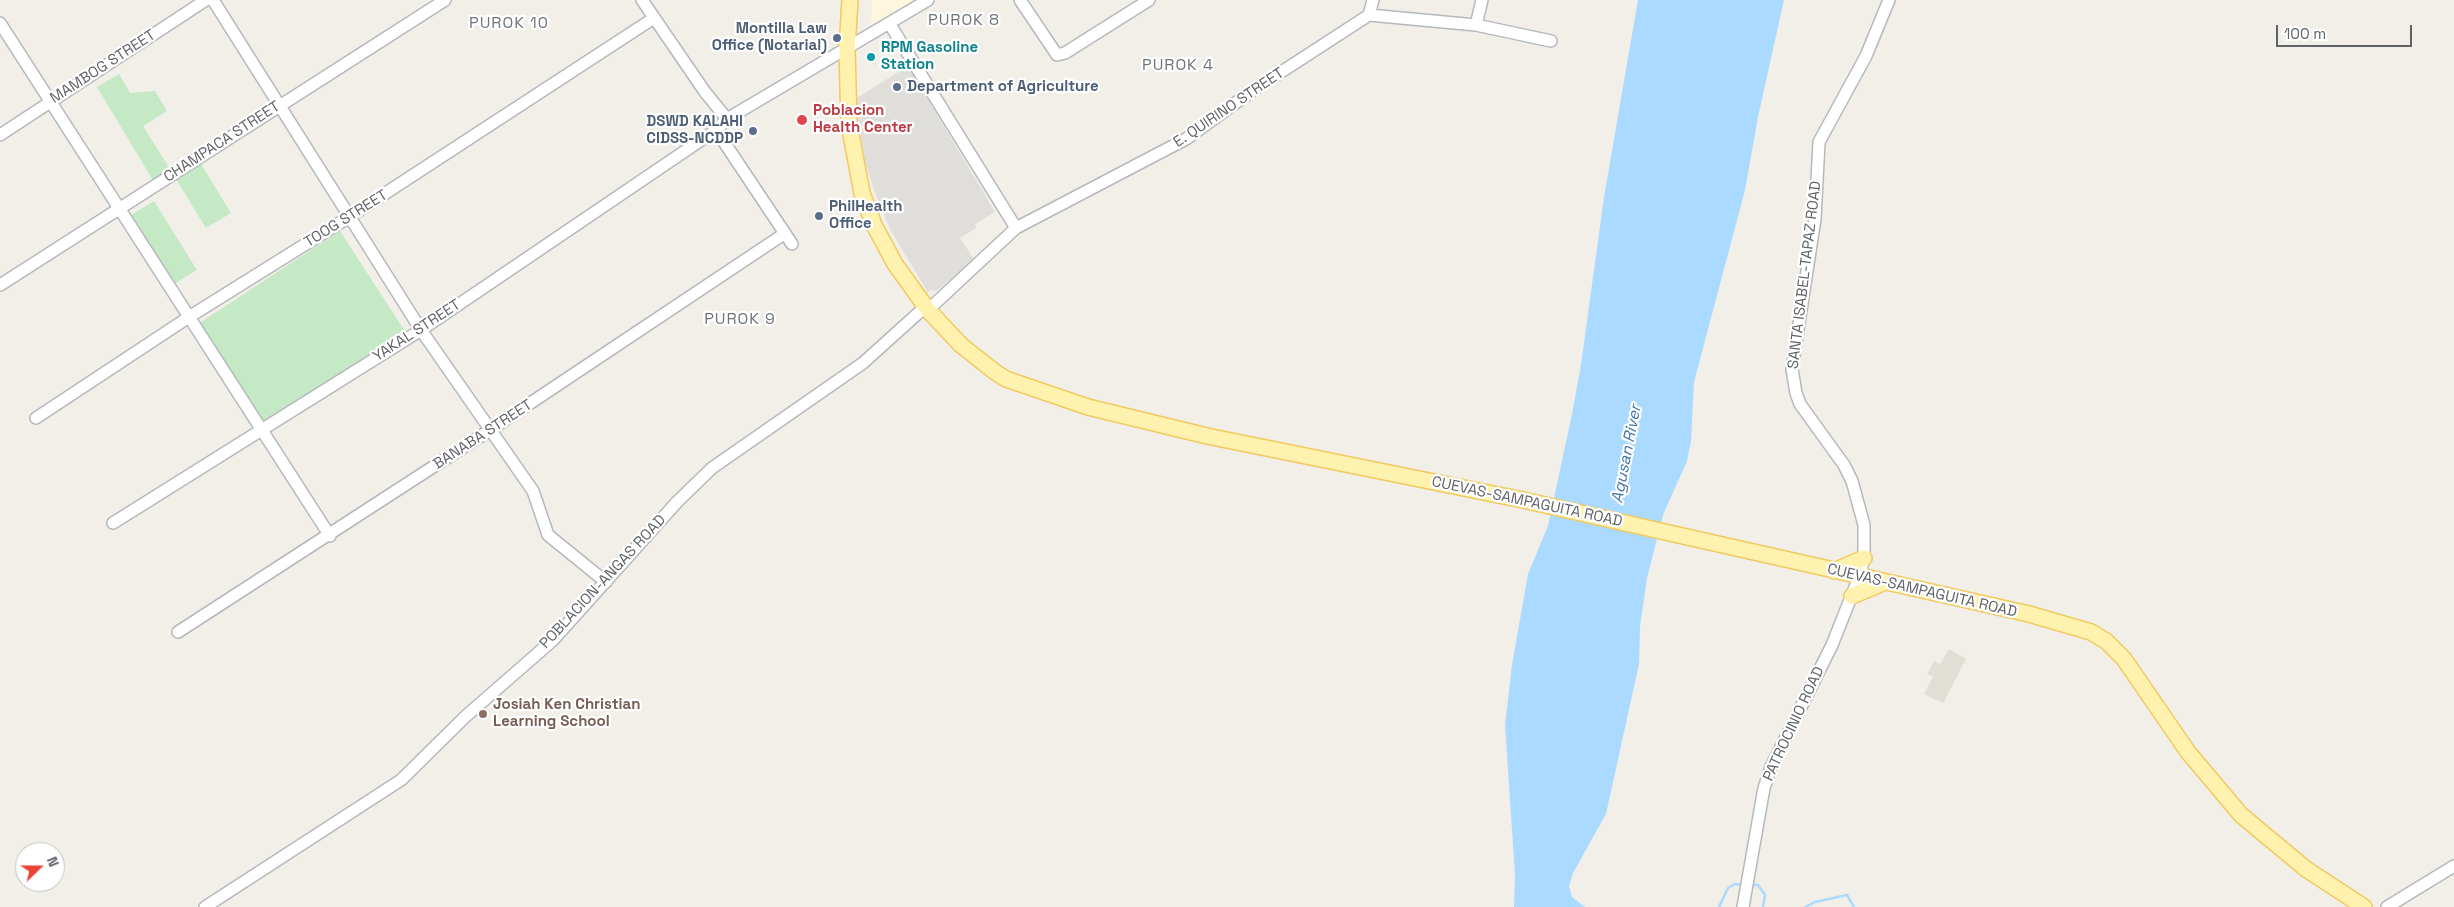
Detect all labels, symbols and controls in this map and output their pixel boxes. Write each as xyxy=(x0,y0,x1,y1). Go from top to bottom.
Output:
district label: PUROK 8 xyxy=(927,11,1001,31)
district label: PUROK 10 xyxy=(468,14,550,34)
scale bar xyxy=(2279,15,2415,47)
place label: Montilla Law Office (Notarial) xyxy=(712,20,827,55)
text: 100 m xyxy=(2284,24,2326,43)
street label: MAMBOG STREET xyxy=(47,26,159,108)
marker: Montilla Law Office (Notarial) xyxy=(831,32,843,44)
place label: RPM Gasoline Station xyxy=(881,39,978,74)
marker: RPM Gasoline Station xyxy=(865,51,877,63)
district label: PUROK 4 xyxy=(1141,56,1215,76)
street label: E. QUIRINO STREET xyxy=(1170,64,1288,152)
place label: Department of Agriculture xyxy=(907,78,1099,96)
marker: Department of Agriculture xyxy=(891,81,903,93)
street label: CHAMPACA STREET xyxy=(161,98,283,186)
place label: Poblacion Health Center xyxy=(813,102,913,137)
place label: DSWD KALAHI CIDSS-NCDDP xyxy=(646,113,743,148)
marker: Poblacion Health Center xyxy=(795,113,809,127)
marker: DSWD KALAHI CIDSS-NCDDP xyxy=(747,125,759,137)
street label: SANTA ISABEL-TAPAZ ROAD xyxy=(1785,180,1825,370)
street label: TOOG STREET xyxy=(301,186,391,252)
place label: PhilHealth Office xyxy=(829,198,903,233)
marker: PhilHealth Office xyxy=(813,210,825,222)
street label: YAKAL STREET xyxy=(370,296,464,366)
district label: PUROK 9 xyxy=(703,310,777,330)
street label: BANABA STREET xyxy=(430,396,536,474)
water label: Agusan River xyxy=(1608,403,1646,505)
street label: CUEVAS-SAMPAGUITA ROAD xyxy=(1430,473,1624,531)
street label: POBLACION-ANGAS ROAD xyxy=(536,511,670,653)
street label: CUEVAS-SAMPAGUITA ROAD xyxy=(1825,560,2019,622)
street label: PATROCINIO ROAD xyxy=(1760,664,1828,784)
place label: Josiah Ken Christian Learning School xyxy=(493,696,640,731)
marker: Josiah Ken Christian Learning School xyxy=(477,708,489,720)
north arrow xyxy=(15,842,65,892)
text: N xyxy=(43,854,63,869)

